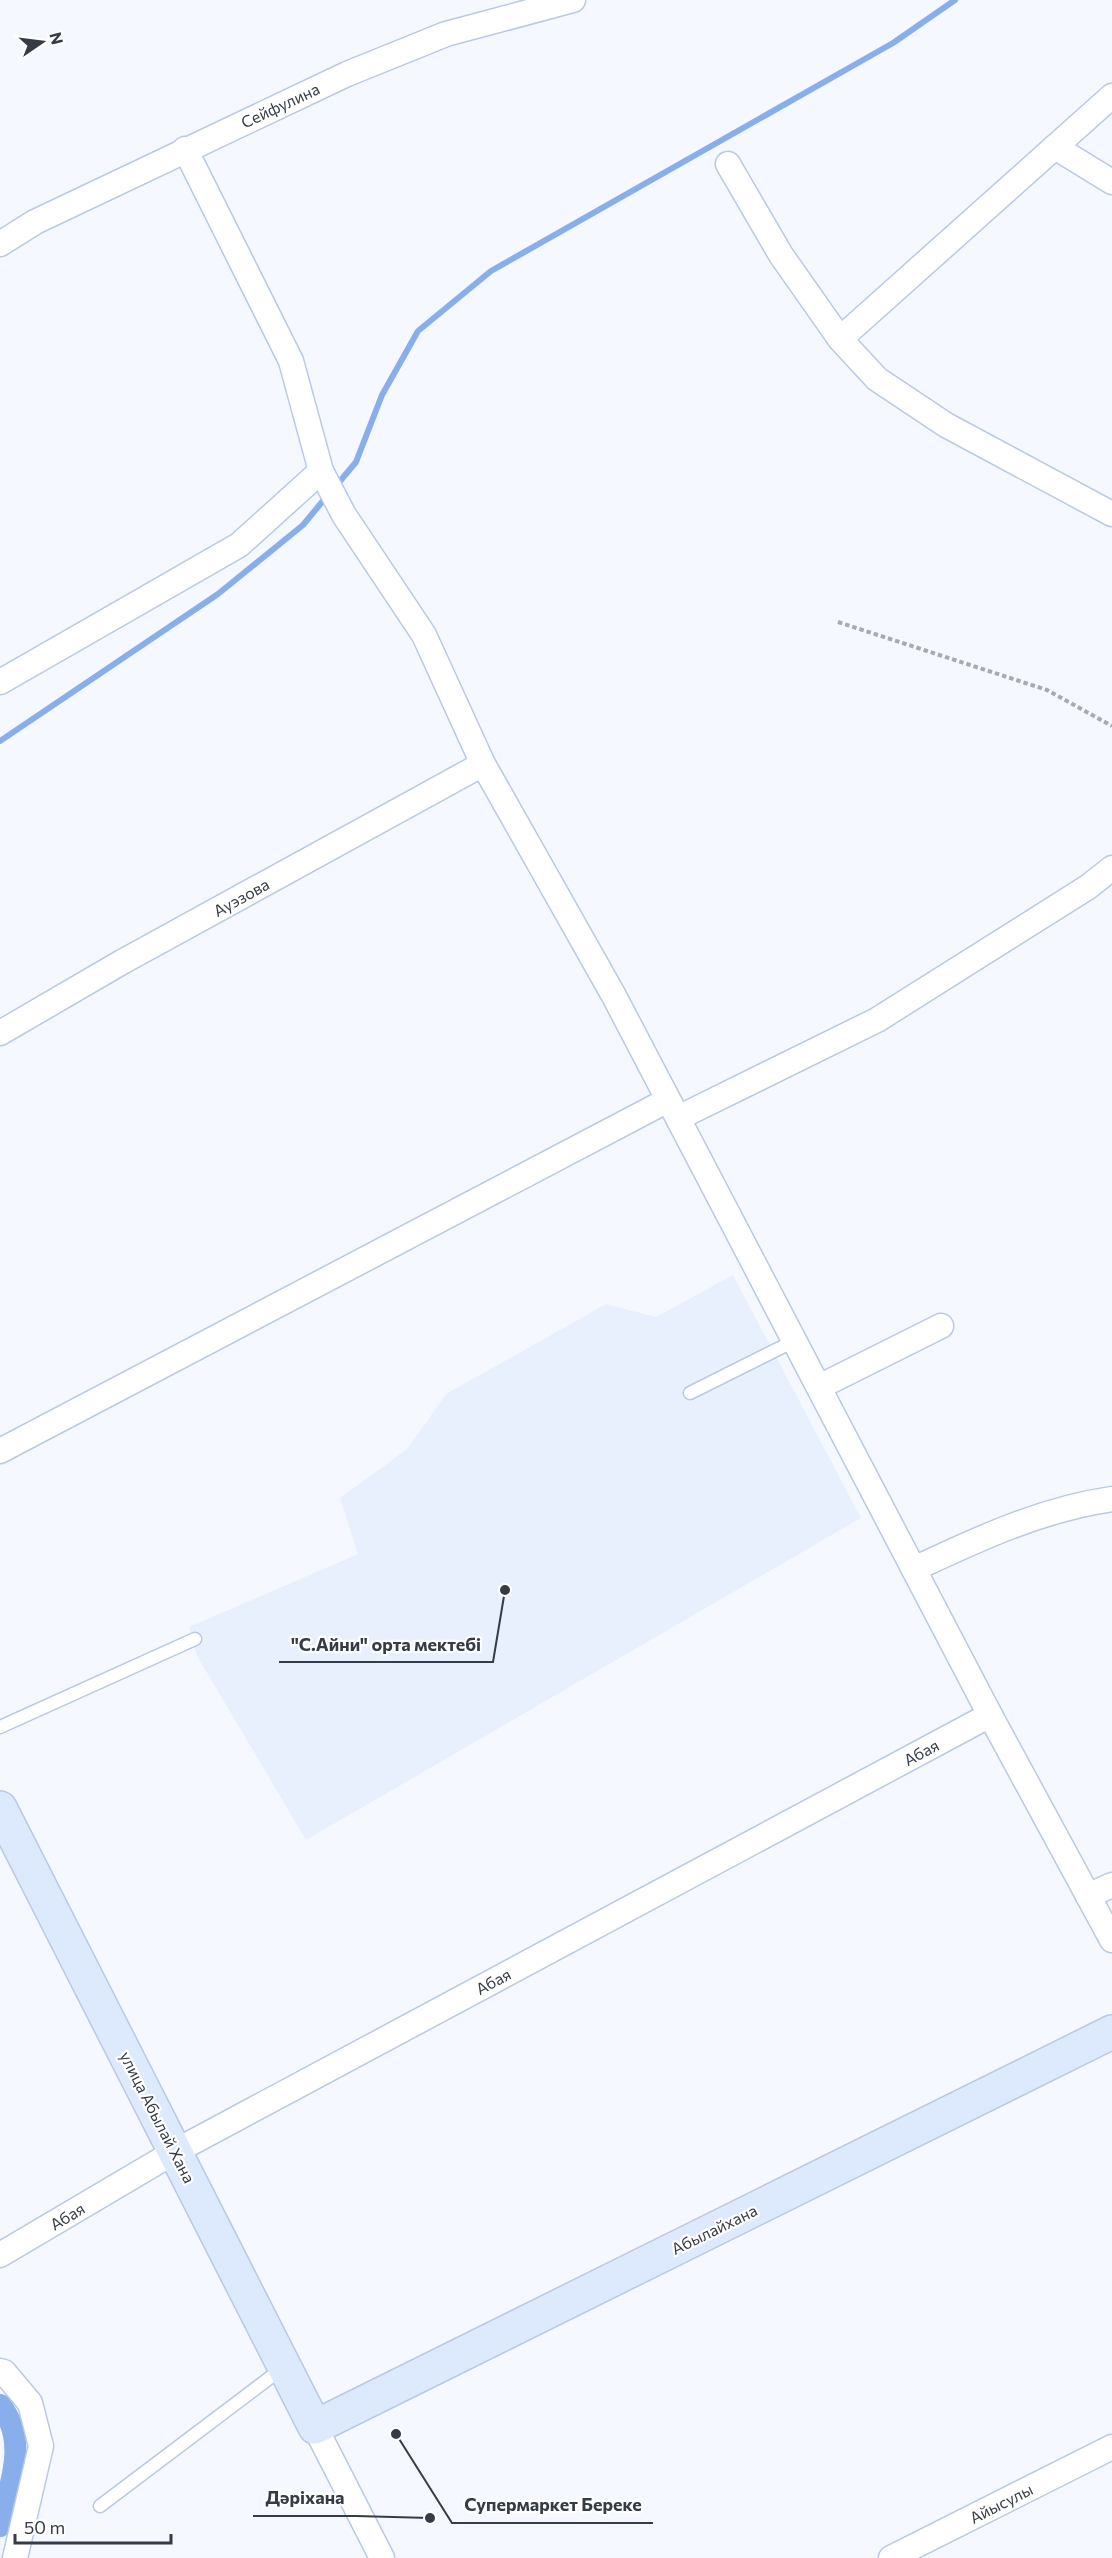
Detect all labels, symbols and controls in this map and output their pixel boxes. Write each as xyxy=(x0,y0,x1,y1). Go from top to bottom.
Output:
north arrow xyxy=(12,12,72,72)
text: N xyxy=(46,30,68,46)
street label: Сейфулина xyxy=(238,79,322,131)
street label: Ауэзова xyxy=(210,874,272,920)
callout: "С.Айни" орта мектебі xyxy=(279,1626,493,1662)
text: "С.Айни" орта мектебі xyxy=(291,1633,481,1655)
street label: Абая xyxy=(900,1735,942,1769)
street label: Абая xyxy=(472,1964,514,1998)
street label: улица Абылай Хана xyxy=(117,2048,199,2186)
street label: Абая xyxy=(46,2198,88,2234)
street label: Абылайхана xyxy=(668,2200,760,2258)
street label: Айысулы xyxy=(966,2479,1036,2527)
callout: Дәріхана xyxy=(253,2480,356,2516)
text: Дәріхана xyxy=(265,2486,345,2508)
callout: Супермаркет Береке xyxy=(452,2487,653,2523)
text: Супермаркет Береке xyxy=(464,2493,642,2515)
scale bar xyxy=(15,2507,171,2545)
text: 50 m xyxy=(24,2516,65,2538)

